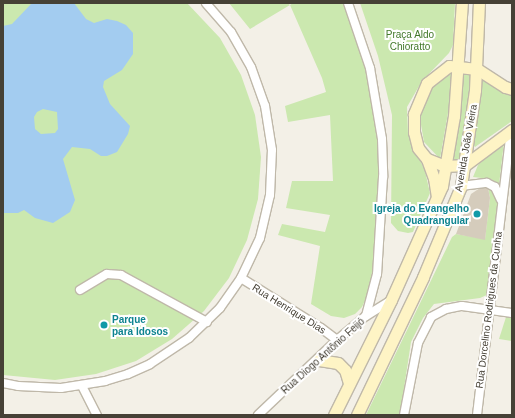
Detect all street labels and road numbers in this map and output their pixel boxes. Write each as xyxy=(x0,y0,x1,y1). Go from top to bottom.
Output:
street label: Avenida João Vieira xyxy=(452,103,480,193)
street label: Rua Dorcelino Rodrigues da Cunha xyxy=(473,231,505,389)
street label: Rua Henrique Dias xyxy=(250,282,328,336)
street label: Rua Diogo Antônio Feijó xyxy=(279,315,367,397)

